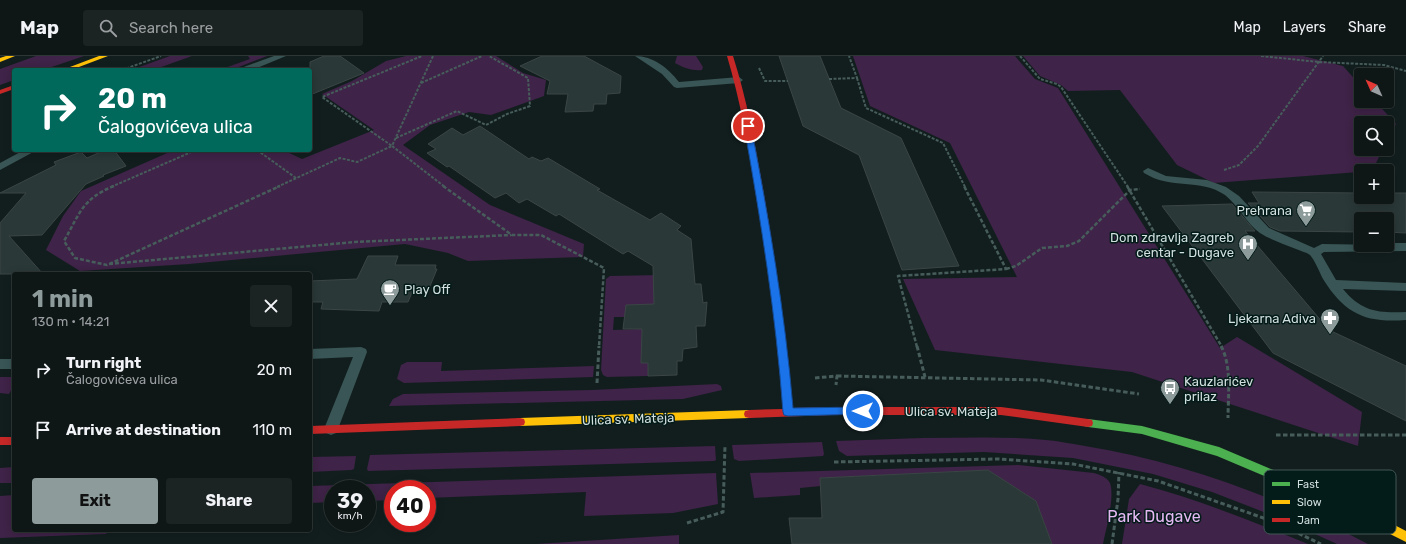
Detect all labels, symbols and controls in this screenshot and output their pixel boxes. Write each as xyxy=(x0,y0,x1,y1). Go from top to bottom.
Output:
search box xyxy=(83,10,363,46)
text: Map xyxy=(20,16,59,39)
icon: search xyxy=(97,17,119,39)
text: Search here xyxy=(129,19,213,37)
text: Map xyxy=(1234,19,1261,36)
text: Layers xyxy=(1283,19,1326,36)
text: Share xyxy=(1348,19,1386,36)
north arrow xyxy=(1354,68,1394,108)
map controls xyxy=(1354,68,1394,252)
text: 20 m xyxy=(98,82,167,115)
icon: right xyxy=(32,84,84,136)
pin xyxy=(731,109,765,143)
icon: arrive xyxy=(737,115,759,137)
text: Čalogovićeva ulica xyxy=(98,116,253,138)
button: search xyxy=(1354,116,1394,156)
button: + xyxy=(1354,164,1394,204)
supermarket icon: Prehrana xyxy=(1295,199,1317,227)
place label: Prehrana xyxy=(1237,203,1292,218)
button: − xyxy=(1354,212,1394,252)
place label: Dom zdravlja Zagreb centar - Dugave xyxy=(1110,230,1234,261)
hospital icon: Dom zdravlja Zagreb centar - Dugave xyxy=(1237,233,1259,261)
cafe icon: Play Off xyxy=(379,278,401,306)
place label: Play Off xyxy=(404,282,450,297)
text: 1 min xyxy=(32,285,93,313)
button: close xyxy=(250,285,292,327)
pharmacy icon: Ljekarna Adiva xyxy=(1319,307,1341,335)
place label: Ljekarna Adiva xyxy=(1228,311,1316,326)
text: 130 m · 14:21 xyxy=(32,314,109,329)
text: Turn right xyxy=(66,354,141,372)
icon: right xyxy=(32,359,54,381)
text: 20 m xyxy=(257,361,292,379)
text: Čalogovićeva ulica xyxy=(66,372,178,387)
place label: Kauzlarićev prilaz xyxy=(1184,374,1253,404)
bus stop icon: Kauzlarićev prilaz xyxy=(1159,377,1181,405)
position arrow xyxy=(842,390,884,432)
street label: Ulica sv. Mateja xyxy=(905,404,997,419)
street label: Ulica sv. Mateja xyxy=(581,410,675,428)
icon: arrive xyxy=(32,419,54,441)
text: Arrive at destination xyxy=(66,421,221,439)
text: 110 m xyxy=(253,421,292,439)
legend xyxy=(1264,470,1396,534)
button: Exit xyxy=(32,478,158,524)
button: Share xyxy=(166,478,292,524)
text: Fast xyxy=(1297,478,1320,491)
speed limit sign: 40 xyxy=(384,480,436,532)
text: 39 xyxy=(337,489,363,513)
text: Slow xyxy=(1297,496,1322,509)
park label: Park Dugave xyxy=(1107,507,1201,526)
text: km/h xyxy=(338,510,362,522)
text: Jam xyxy=(1297,514,1320,527)

